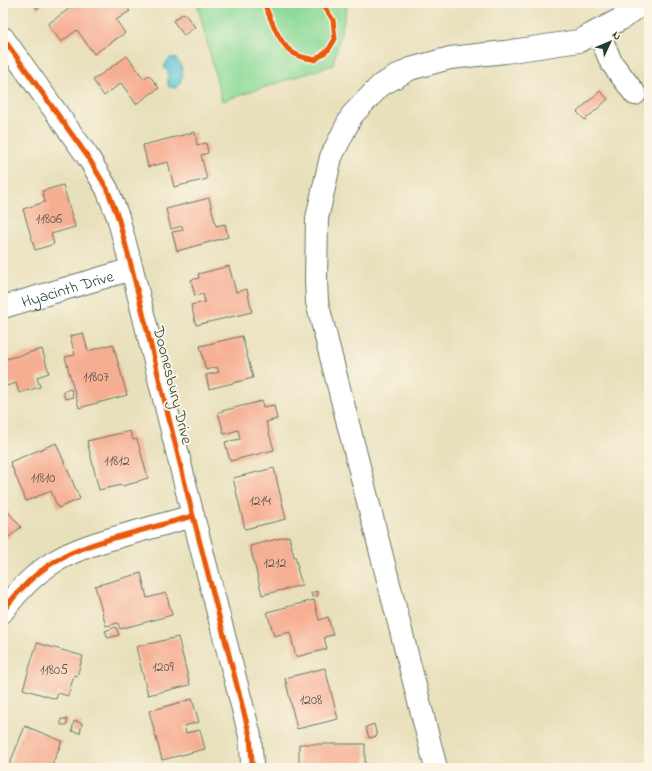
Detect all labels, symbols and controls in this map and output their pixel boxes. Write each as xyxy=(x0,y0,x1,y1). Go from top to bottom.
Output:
north arrow xyxy=(590,22,630,62)
text: N xyxy=(608,28,625,44)
house number: 11806 xyxy=(36,209,62,230)
street label: Hyacinth Drive xyxy=(19,265,118,315)
street label: Doonesbury Drive xyxy=(146,323,198,448)
house number: 11807 xyxy=(83,367,109,388)
house number: 11812 xyxy=(104,451,130,472)
house number: 11810 xyxy=(31,468,55,489)
house number: 1214 xyxy=(249,491,271,512)
house number: 1212 xyxy=(264,553,286,574)
house number: 1209 xyxy=(152,657,175,678)
house number: 11805 xyxy=(40,660,68,681)
house number: 1208 xyxy=(300,690,322,711)

